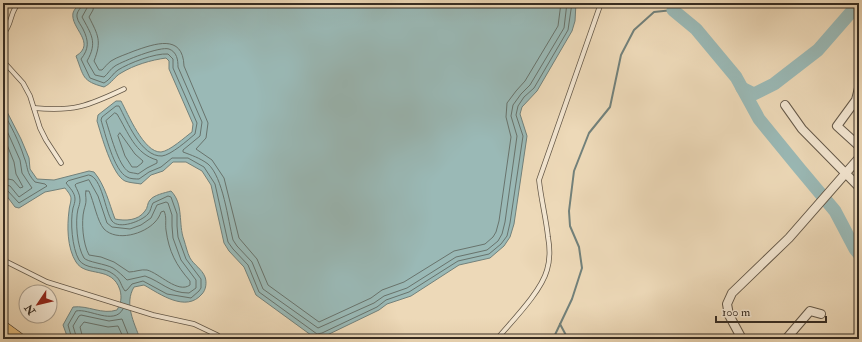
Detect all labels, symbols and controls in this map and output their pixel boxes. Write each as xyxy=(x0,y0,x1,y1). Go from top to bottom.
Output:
north arrow xyxy=(18,284,58,324)
scale bar xyxy=(716,298,826,324)
text: N xyxy=(21,301,39,318)
text: 100 m xyxy=(722,305,751,320)

